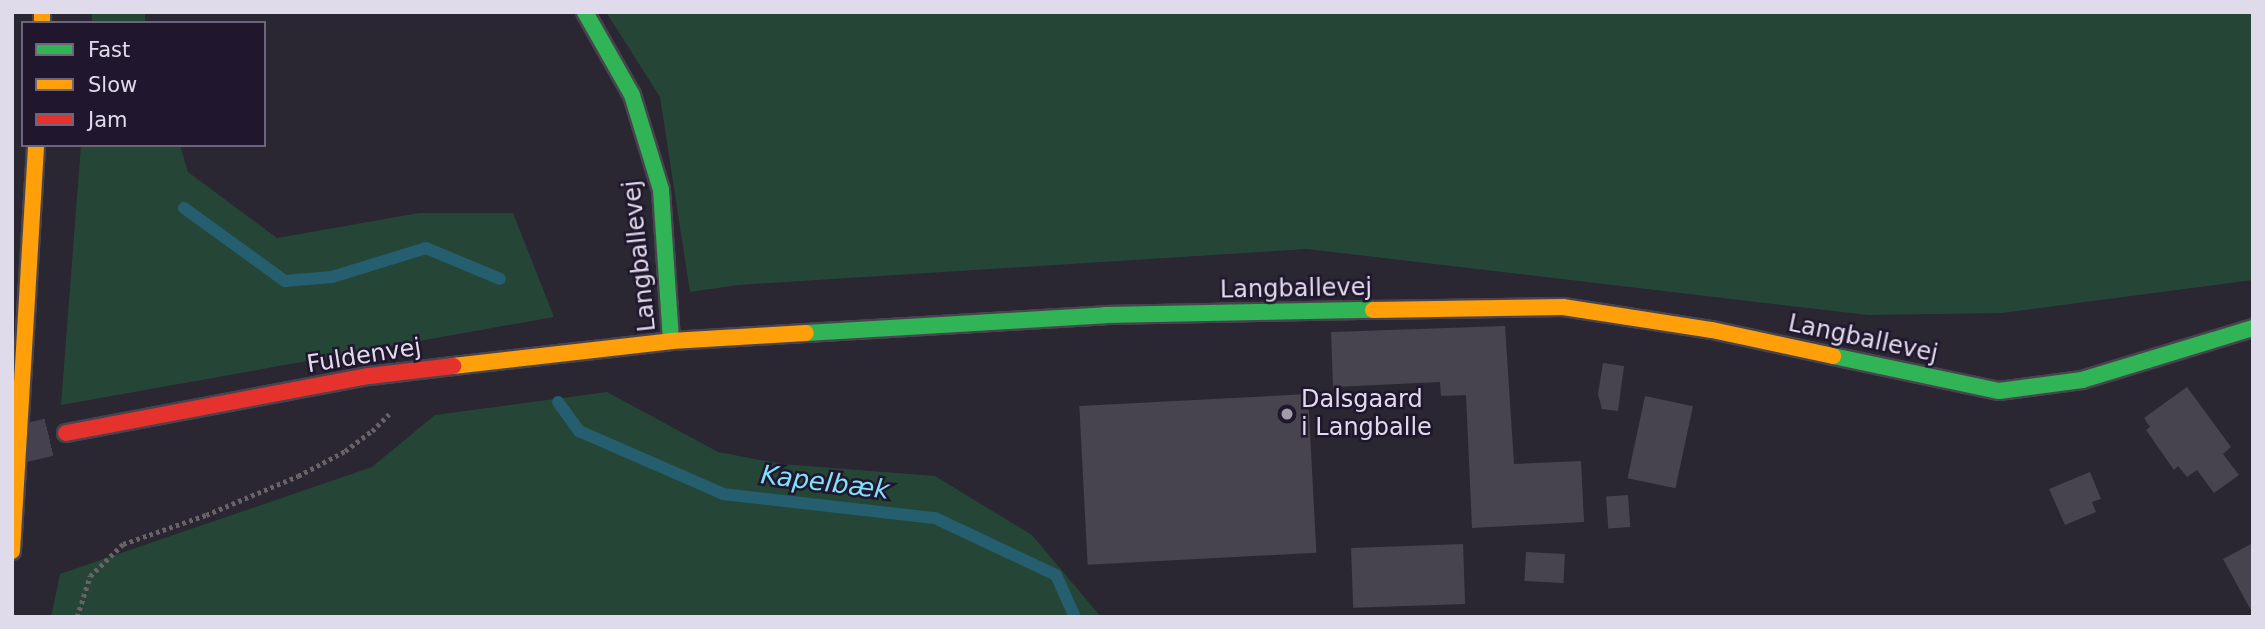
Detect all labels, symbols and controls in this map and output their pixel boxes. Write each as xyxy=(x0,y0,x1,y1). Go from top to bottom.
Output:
legend xyxy=(21,21,266,147)
text: Fast xyxy=(88,38,130,62)
text: Slow xyxy=(88,73,137,97)
text: Jam xyxy=(88,108,128,132)
street label: Langballevej xyxy=(618,179,662,333)
street label: Langballevej xyxy=(1220,273,1372,305)
street label: Langballevej xyxy=(1786,309,1940,369)
street label: Fuldenvej xyxy=(305,333,423,379)
place label: Dalsgaard i Langballe xyxy=(1301,386,1432,442)
marker: Dalsgaard i Langballe xyxy=(1279,406,1295,422)
water label: Kapelbæk xyxy=(759,460,891,506)

